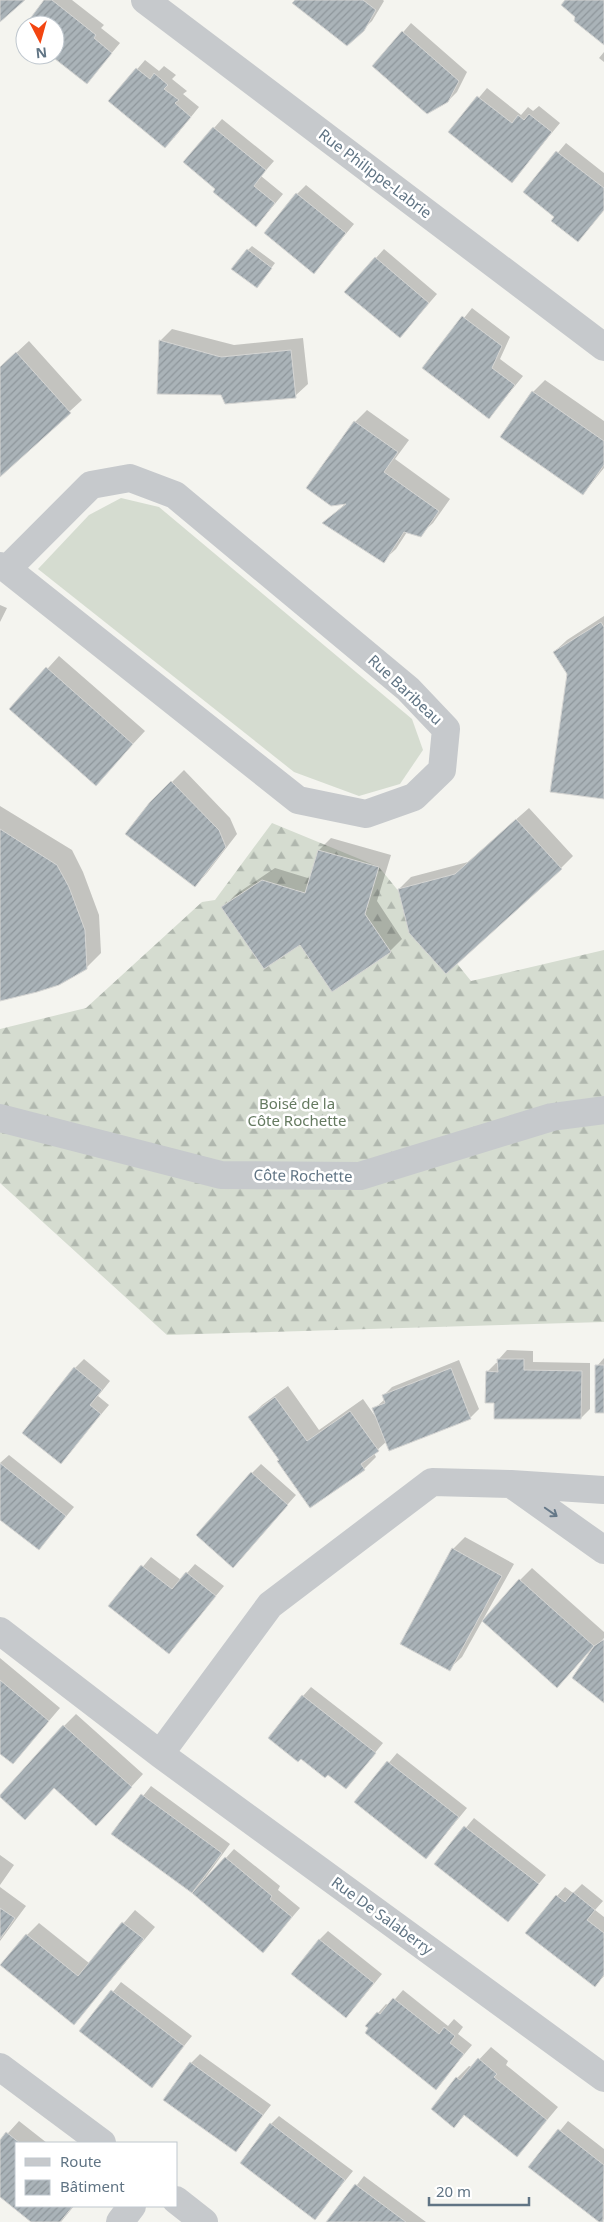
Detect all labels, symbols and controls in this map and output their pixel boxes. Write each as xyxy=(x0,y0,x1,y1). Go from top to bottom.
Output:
north arrow xyxy=(15,15,65,65)
text: N xyxy=(35,43,48,63)
street label: Rue Philippe-Labrie xyxy=(315,124,436,222)
street label: Rue Baribeau xyxy=(364,650,447,729)
park label: Boisé de la Côte Rochette xyxy=(248,1093,346,1130)
street label: Côte Rochette xyxy=(253,1164,353,1186)
one-way arrow xyxy=(544,1507,558,1517)
street label: Rue De Salaberry xyxy=(328,1872,438,1959)
legend xyxy=(15,2142,178,2207)
text: Route xyxy=(60,2151,102,2171)
scale bar xyxy=(429,2174,529,2206)
text: Bâtiment xyxy=(60,2176,125,2196)
text: 20 m xyxy=(436,2181,471,2201)

